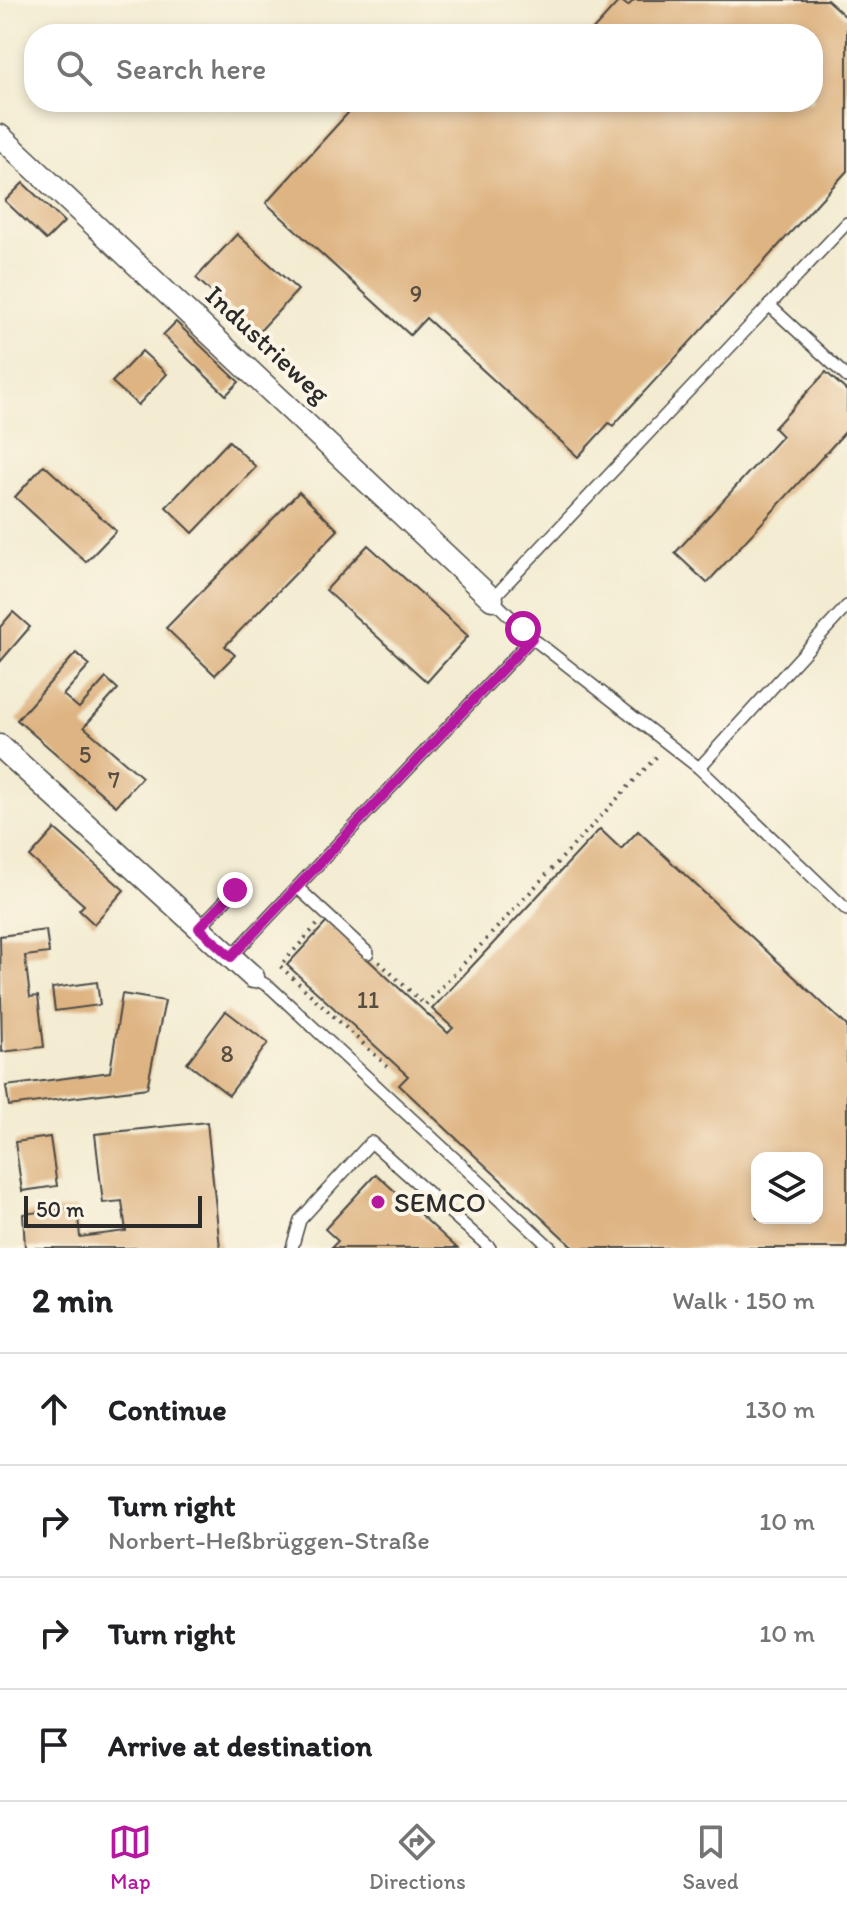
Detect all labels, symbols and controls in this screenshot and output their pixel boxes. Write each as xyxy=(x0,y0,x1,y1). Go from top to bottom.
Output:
search box xyxy=(24,24,823,112)
icon: search xyxy=(52,46,96,90)
text: Search here xyxy=(116,50,266,87)
street label: Industrieweg xyxy=(199,278,338,411)
house number: 9 xyxy=(410,279,422,308)
route start xyxy=(505,611,541,647)
house number: 5 xyxy=(79,740,91,769)
house number: 7 xyxy=(108,765,120,794)
route end xyxy=(217,872,253,908)
house number: 11 xyxy=(357,985,379,1014)
house number: 8 xyxy=(220,1039,234,1068)
map controls xyxy=(751,1152,823,1224)
button: layers xyxy=(751,1152,823,1224)
place label: SEMCO xyxy=(394,1185,486,1219)
scale bar xyxy=(24,1192,202,1228)
marker: SEMCO xyxy=(369,1193,387,1211)
text: 50 m xyxy=(36,1196,85,1223)
text: 2 min xyxy=(32,1280,113,1321)
text: Walk · 150 m xyxy=(672,1284,815,1316)
icon: ahead xyxy=(32,1387,76,1431)
text: Continue xyxy=(108,1391,227,1428)
text: 130 m xyxy=(745,1393,815,1425)
text: Turn right xyxy=(108,1487,236,1524)
icon: right xyxy=(32,1499,76,1543)
text: 10 m xyxy=(759,1505,815,1537)
text: Norbert-Heßbrüggen-Straße xyxy=(108,1524,430,1556)
icon: right xyxy=(32,1611,76,1655)
text: Turn right xyxy=(108,1615,236,1652)
text: 10 m xyxy=(759,1617,815,1649)
icon: arrive xyxy=(32,1723,76,1767)
text: Arrive at destination xyxy=(108,1727,372,1764)
tab: Map xyxy=(108,1820,152,1895)
tab: Directions xyxy=(369,1820,466,1895)
tab: Saved xyxy=(682,1820,739,1895)

